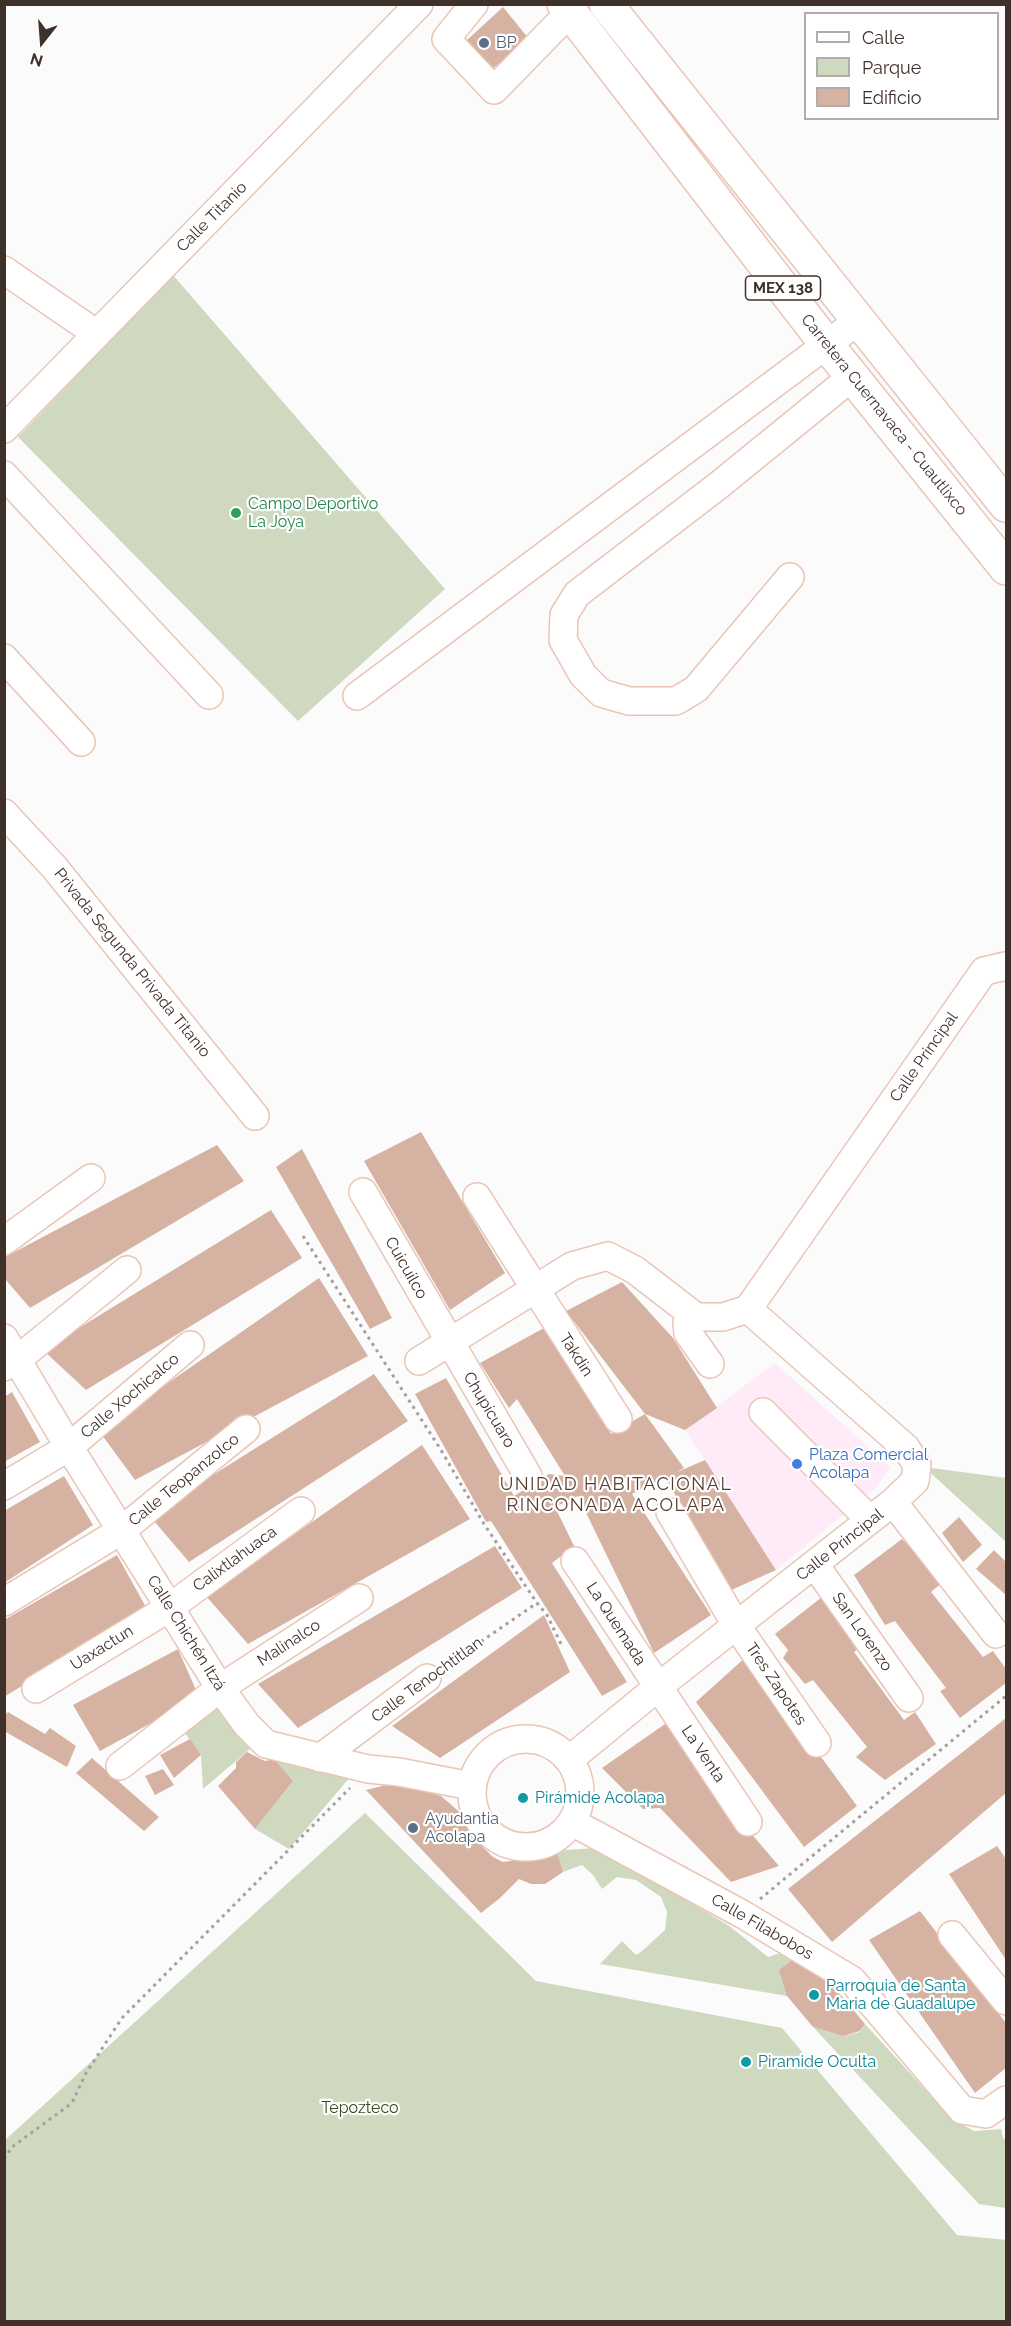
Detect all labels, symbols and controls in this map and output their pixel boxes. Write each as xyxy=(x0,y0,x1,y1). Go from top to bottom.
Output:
north arrow xyxy=(12,12,72,72)
legend xyxy=(804,12,999,120)
text: Calle xyxy=(862,27,905,48)
place label: BP xyxy=(496,33,517,53)
marker: BP xyxy=(477,36,491,50)
text: N xyxy=(28,49,45,71)
text: Parque xyxy=(862,57,921,78)
text: Edificio xyxy=(862,87,921,108)
street label: Calle Titanio xyxy=(173,178,251,256)
road number: MEX 138 xyxy=(746,276,820,300)
street label: Carretera Cuernavaca - Cuautlixco xyxy=(797,310,971,520)
place label: Campo Deportivo La Joya xyxy=(248,494,378,532)
marker: Campo Deportivo La Joya xyxy=(229,506,243,520)
street label: Privada Segunda Privada Titanio xyxy=(50,865,214,1061)
street label: Calle Principal xyxy=(886,1008,962,1106)
street label: Cuicuilco xyxy=(381,1234,431,1302)
street label: Takdin xyxy=(555,1330,597,1380)
street label: Calle Xochicalco xyxy=(77,1349,183,1443)
street label: Chupícuaro xyxy=(459,1369,519,1451)
street label: Calle Teopanzolco xyxy=(125,1430,243,1530)
place label: Plaza Comercial Acolapa xyxy=(809,1445,928,1483)
marker: Plaza Comercial Acolapa xyxy=(790,1457,804,1471)
district label: UNIDAD HABITACIONAL RINCONADA ACOLAPA xyxy=(500,1474,732,1516)
street label: Calle Principal xyxy=(793,1505,887,1585)
street label: Calixtlahuaca xyxy=(189,1522,281,1596)
street label: Calle Chichén Itzá xyxy=(143,1572,229,1694)
street label: La Quemada xyxy=(582,1579,650,1669)
street label: San Lorenzo xyxy=(828,1589,896,1675)
street label: Malinalco xyxy=(254,1616,324,1670)
street label: Uaxactun xyxy=(67,1621,137,1675)
street label: Calle Tenochtitlan xyxy=(368,1633,486,1727)
street label: Tres Zapotes xyxy=(741,1639,811,1729)
street label: La Venta xyxy=(677,1722,729,1786)
place label: Pirámide Acolapa xyxy=(535,1788,665,1808)
marker: Pirámide Acolapa xyxy=(516,1791,530,1805)
place label: Ayudantia Acolapa xyxy=(425,1809,499,1847)
marker: Ayudantia Acolapa xyxy=(406,1821,420,1835)
street label: Calle Filabobos xyxy=(708,1890,816,1964)
place label: Parroquia de Santa Maria de Guadalupe xyxy=(826,1976,975,2014)
marker: Parroquia de Santa Maria de Guadalupe xyxy=(807,1988,821,2002)
place label: Piramide Oculta xyxy=(758,2052,876,2072)
marker: Piramide Oculta xyxy=(739,2055,753,2069)
park label: Tepozteco xyxy=(321,2098,399,2118)

